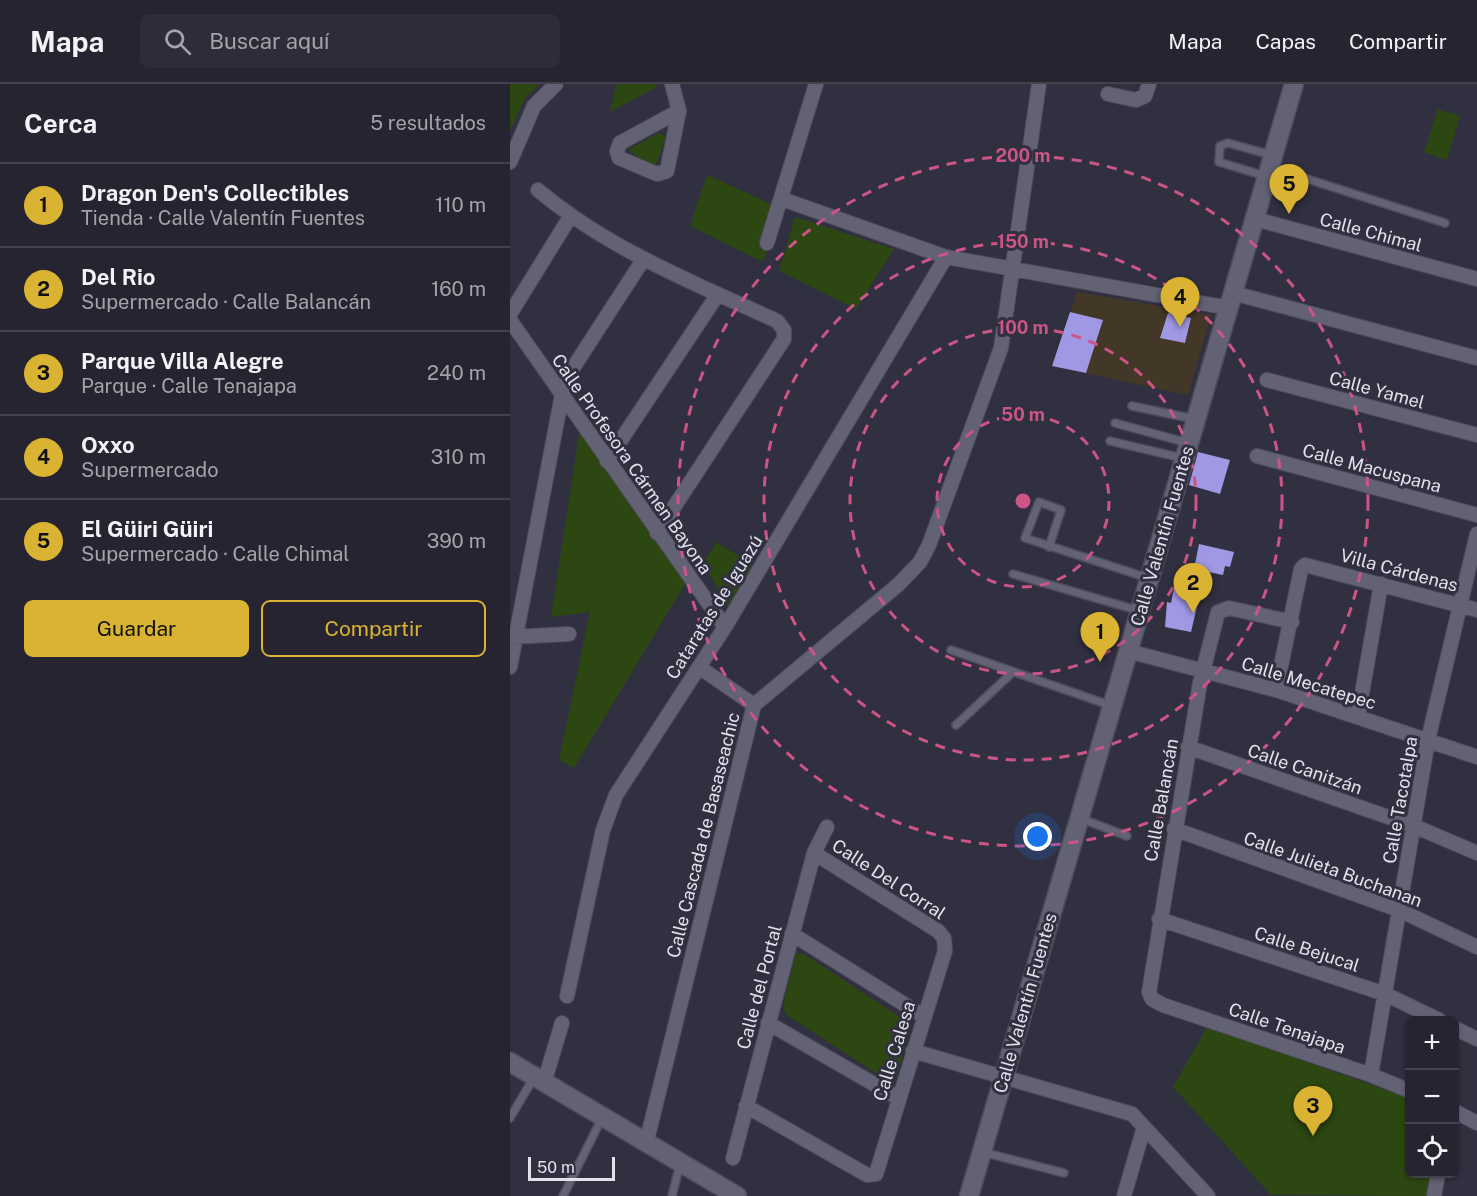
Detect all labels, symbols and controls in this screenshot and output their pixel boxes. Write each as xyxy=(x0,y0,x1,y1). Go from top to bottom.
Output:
search box xyxy=(140,14,560,68)
text: Mapa xyxy=(30,25,104,58)
icon: search xyxy=(161,25,194,58)
text: Buscar aquí xyxy=(209,28,329,54)
text: Mapa xyxy=(1168,29,1222,54)
text: Capas xyxy=(1255,29,1316,54)
text: Compartir xyxy=(1349,29,1447,54)
text: Cerca xyxy=(24,108,97,139)
text: 5 resultados xyxy=(370,111,486,135)
text: 200 m xyxy=(996,145,1050,166)
pin: 5 xyxy=(1270,164,1308,214)
text: Dragon Den's Collectibles xyxy=(81,180,349,206)
text: 1 xyxy=(39,193,48,217)
text: 110 m xyxy=(435,193,486,217)
text: Tienda · Calle Valentín Fuentes xyxy=(81,206,365,230)
street label: Calle Chimal xyxy=(1317,208,1425,256)
text: 150 m xyxy=(997,231,1049,252)
text: Del Rio xyxy=(81,264,156,290)
text: 2 xyxy=(37,277,50,301)
text: 160 m xyxy=(431,277,486,301)
pin: 4 xyxy=(1160,278,1200,327)
text: Supermercado · Calle Balancán xyxy=(81,290,371,314)
text: 100 m xyxy=(997,317,1049,338)
text: Parque Villa Alegre xyxy=(81,348,284,374)
street label: Calle Profesora Cármen Bayona xyxy=(548,350,716,578)
text: 3 xyxy=(37,361,50,385)
text: 240 m xyxy=(427,361,486,385)
street label: Calle Yamel xyxy=(1327,367,1427,413)
text: Parque · Calle Tenajapa xyxy=(81,374,297,398)
text: 50 m xyxy=(1001,404,1045,425)
text: Oxxo xyxy=(81,432,135,458)
street label: Calle Macuspana xyxy=(1300,439,1444,497)
street label: Calle Valentín Fuentes xyxy=(1126,444,1198,628)
text: 4 xyxy=(37,445,50,469)
text: 310 m xyxy=(431,445,486,469)
text: Supermercado xyxy=(81,458,219,482)
centre of rings xyxy=(1013,491,1033,511)
text: El Güiri Güiri xyxy=(81,516,213,542)
text: 5 xyxy=(37,529,50,553)
text: 390 m xyxy=(427,529,486,553)
street label: Cataratas de Iguazú xyxy=(661,531,767,683)
text: Supermercado · Calle Chimal xyxy=(81,542,349,566)
street label: Villa Cárdenas xyxy=(1338,544,1460,596)
pin: 2 xyxy=(1174,564,1212,613)
button: Guardar xyxy=(24,600,249,657)
button: Compartir xyxy=(261,600,486,657)
pin: 1 xyxy=(1080,612,1120,662)
street label: Calle Mecatepec xyxy=(1239,653,1379,713)
street label: Calle Cascada de Basaseachic xyxy=(662,710,744,960)
street label: Calle Tacotalpa xyxy=(1378,735,1422,865)
street label: Calle Balancán xyxy=(1140,737,1182,863)
street label: Calle Canitzán xyxy=(1245,740,1365,798)
your location xyxy=(1023,822,1052,851)
street label: Calle Julieta Buchanan xyxy=(1241,827,1425,911)
street label: Calle Del Corral xyxy=(828,834,950,924)
street label: Calle Valentín Fuentes xyxy=(989,911,1061,1095)
street label: Calle del Portal xyxy=(732,922,786,1052)
street label: Calle Bejucal xyxy=(1252,922,1362,976)
street label: Calle Tenajapa xyxy=(1226,998,1348,1058)
street label: Calle Calesa xyxy=(869,999,919,1103)
map controls xyxy=(1405,1016,1459,1178)
button: + xyxy=(1405,1016,1459,1070)
button: − xyxy=(1405,1070,1459,1124)
pin: 3 xyxy=(1294,1086,1332,1136)
button: locate xyxy=(1405,1124,1459,1178)
scale bar xyxy=(528,1154,615,1182)
text: 50 m xyxy=(537,1158,575,1177)

